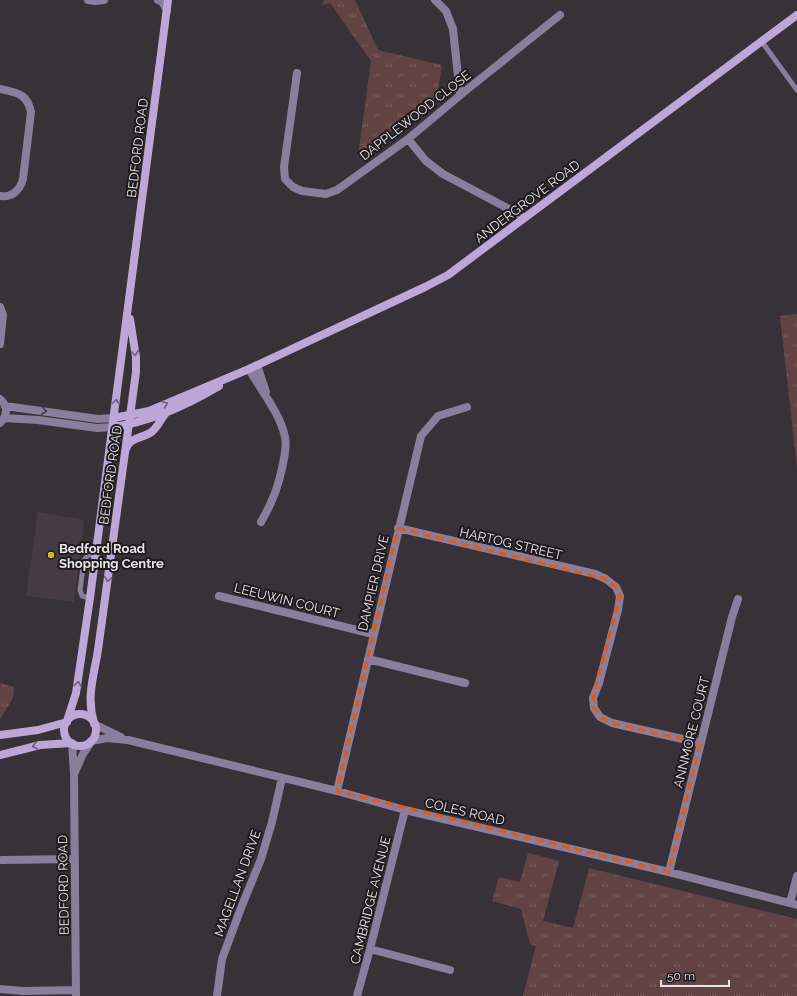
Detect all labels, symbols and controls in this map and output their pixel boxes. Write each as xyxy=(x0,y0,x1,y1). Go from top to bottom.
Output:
street label: DAPPLEWOOD CLOSE xyxy=(357,67,474,163)
street label: BEDFORD ROAD xyxy=(124,97,151,199)
street label: ANDERGROVE ROAD xyxy=(472,157,583,246)
one-way arrow xyxy=(130,350,139,356)
one-way arrow xyxy=(111,399,120,405)
one-way arrow xyxy=(161,401,168,409)
one-way arrow xyxy=(41,406,47,415)
street label: BEDFORD ROAD xyxy=(96,424,125,526)
street label: HARTOG STREET xyxy=(458,524,564,563)
street label: DAMPIER DRIVE xyxy=(355,534,392,633)
place label: Bedford Road Shopping Centre xyxy=(59,541,164,571)
marker: Bedford Road Shopping Centre xyxy=(46,550,56,560)
one-way arrow xyxy=(104,576,113,582)
street label: LEEUWIN COURT xyxy=(233,580,341,621)
street label: ANNMORE COURT xyxy=(670,675,713,789)
one-way arrow xyxy=(73,681,82,687)
one-way arrow xyxy=(32,741,38,749)
street label: COLES ROAD xyxy=(424,795,506,828)
street label: MAGELLAN DRIVE xyxy=(211,828,264,938)
street label: BEDFORD ROAD xyxy=(55,835,72,935)
street label: CAMBRIDGE AVENUE xyxy=(347,835,394,966)
scale bar xyxy=(661,962,729,988)
text: 50 m xyxy=(667,969,695,983)

